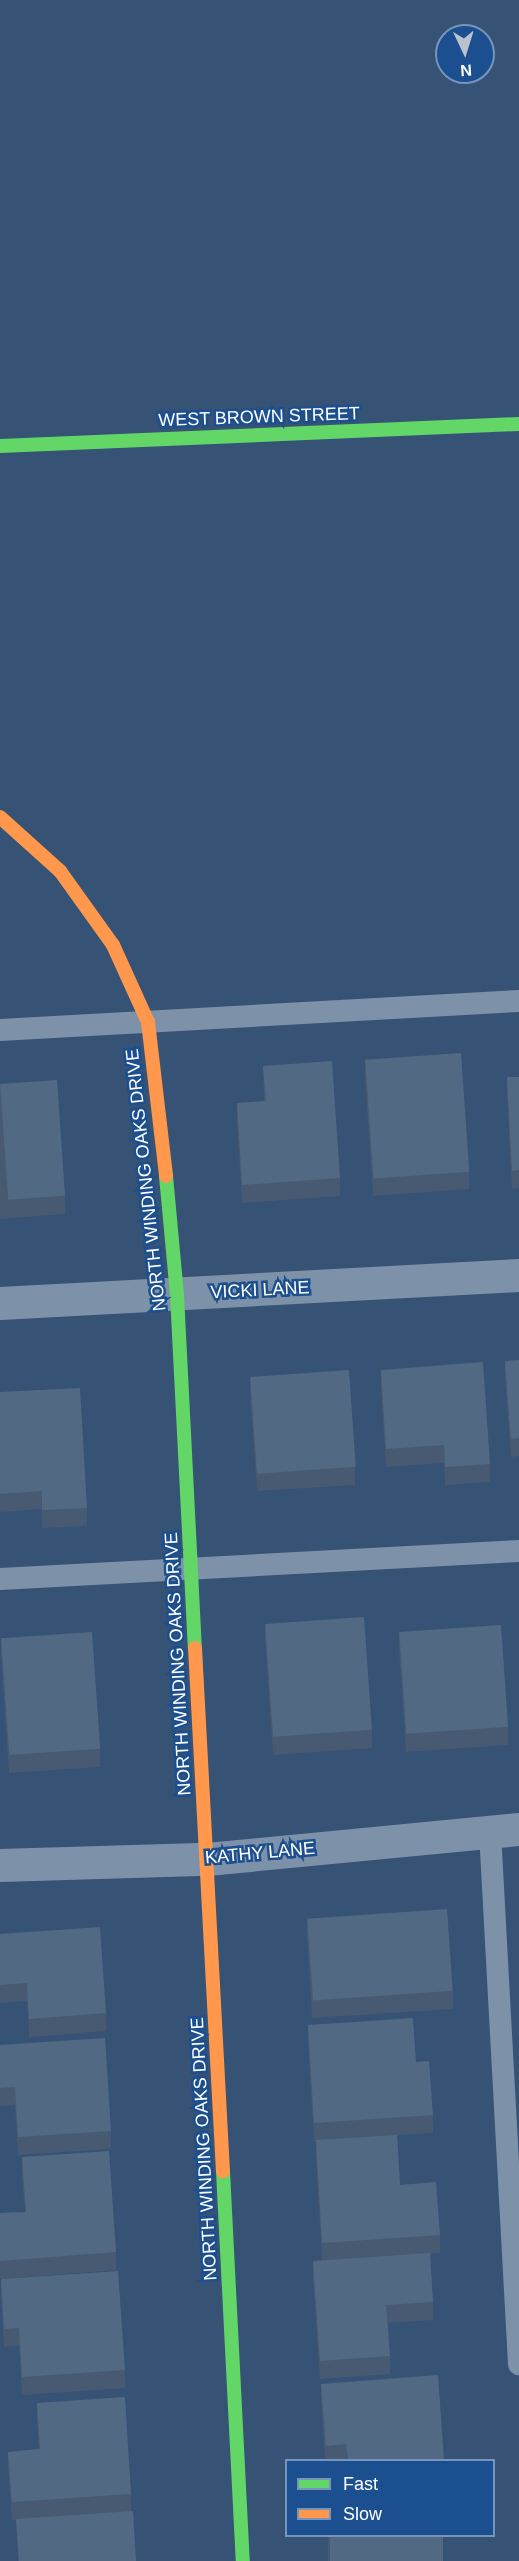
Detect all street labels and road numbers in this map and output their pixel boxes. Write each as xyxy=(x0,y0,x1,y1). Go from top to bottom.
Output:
street label: WEST BROWN STREET xyxy=(158,403,360,431)
street label: NORTH WINDING OAKS DRIVE xyxy=(121,1048,171,1312)
street label: VICKI LANE xyxy=(210,1277,310,1303)
street label: NORTH WINDING OAKS DRIVE xyxy=(160,1532,196,1796)
street label: KATHY LANE xyxy=(204,1837,316,1869)
street label: NORTH WINDING OAKS DRIVE xyxy=(186,2017,222,2281)

